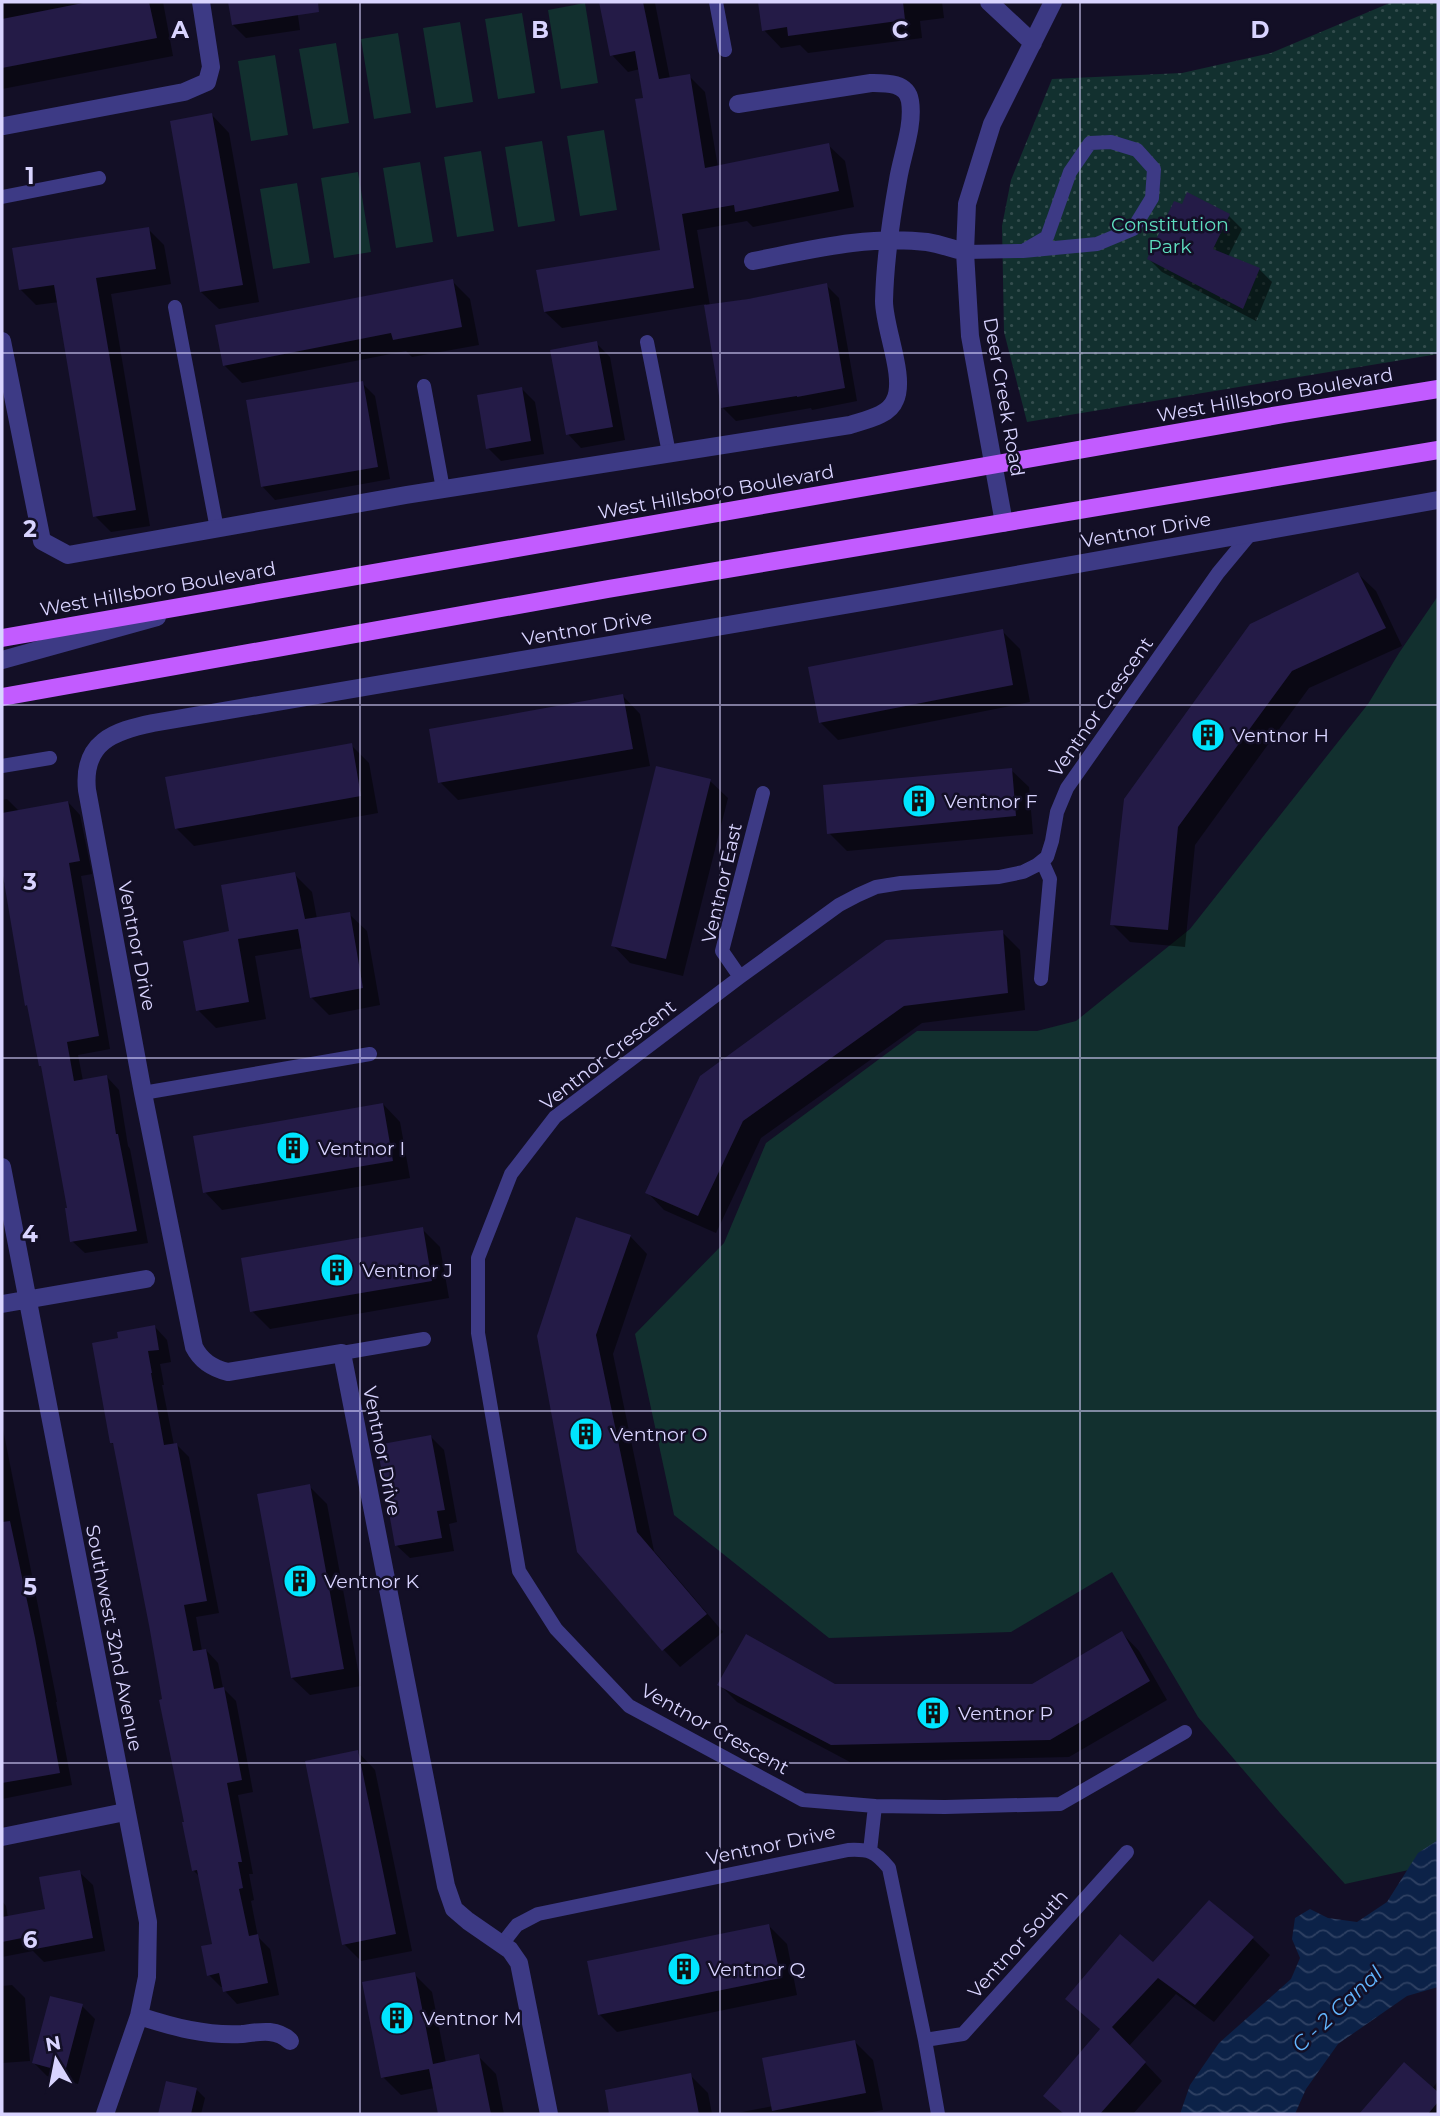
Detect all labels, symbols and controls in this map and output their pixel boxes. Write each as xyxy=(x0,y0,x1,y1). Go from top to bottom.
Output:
text: A xyxy=(170,16,189,44)
text: B xyxy=(531,16,549,44)
text: C xyxy=(892,16,909,44)
text: D xyxy=(1251,16,1270,44)
text: 1 xyxy=(25,162,35,190)
park label: Constitution Park xyxy=(1111,213,1229,258)
street label: Deer Creek Road xyxy=(979,316,1029,478)
street label: West Hillsboro Boulevard xyxy=(1155,363,1395,427)
street label: West Hillsboro Boulevard xyxy=(596,460,836,524)
street label: Ventnor Drive xyxy=(1079,507,1213,553)
text: 2 xyxy=(23,515,37,543)
street label: West Hillsboro Boulevard xyxy=(38,557,278,621)
street label: Ventnor Drive xyxy=(520,605,654,651)
street label: Ventnor Crescent xyxy=(1044,632,1158,781)
building icon: Ventnor H xyxy=(1189,716,1227,754)
place label: Ventnor H xyxy=(1232,724,1329,747)
building icon: Ventnor F xyxy=(900,782,938,820)
place label: Ventnor F xyxy=(944,790,1038,813)
street label: Ventnor East xyxy=(697,821,747,945)
text: 3 xyxy=(22,868,37,896)
street label: Ventnor Drive xyxy=(113,879,161,1013)
street label: Ventnor Crescent xyxy=(536,995,681,1115)
building icon: Ventnor I xyxy=(274,1129,312,1167)
place label: Ventnor I xyxy=(318,1137,405,1160)
text: 4 xyxy=(22,1220,38,1248)
building icon: Ventnor J xyxy=(318,1251,356,1289)
place label: Ventnor J xyxy=(362,1259,453,1282)
street label: Ventnor Drive xyxy=(358,1384,406,1518)
building icon: Ventnor O xyxy=(567,1415,605,1453)
place label: Ventnor O xyxy=(610,1423,708,1446)
street label: Southwest 32nd Avenue xyxy=(81,1523,147,1753)
building icon: Ventnor K xyxy=(281,1562,319,1600)
place label: Ventnor K xyxy=(324,1570,420,1593)
text: 5 xyxy=(23,1573,37,1601)
street label: Ventnor Crescent xyxy=(637,1679,793,1779)
building icon: Ventnor P xyxy=(914,1694,952,1732)
place label: Ventnor P xyxy=(958,1702,1053,1725)
street label: Ventnor Drive xyxy=(704,1820,838,1870)
street label: Ventnor South xyxy=(963,1885,1073,2003)
text: 6 xyxy=(23,1926,38,1954)
building icon: Ventnor Q xyxy=(665,1950,703,1988)
place label: Ventnor Q xyxy=(708,1958,806,1981)
water label: C - 2 Canal xyxy=(1287,1961,1388,2057)
building icon: Ventnor M xyxy=(378,1999,416,2037)
place label: Ventnor M xyxy=(422,2007,522,2030)
north arrow xyxy=(21,2025,91,2095)
text: N xyxy=(44,2031,63,2056)

